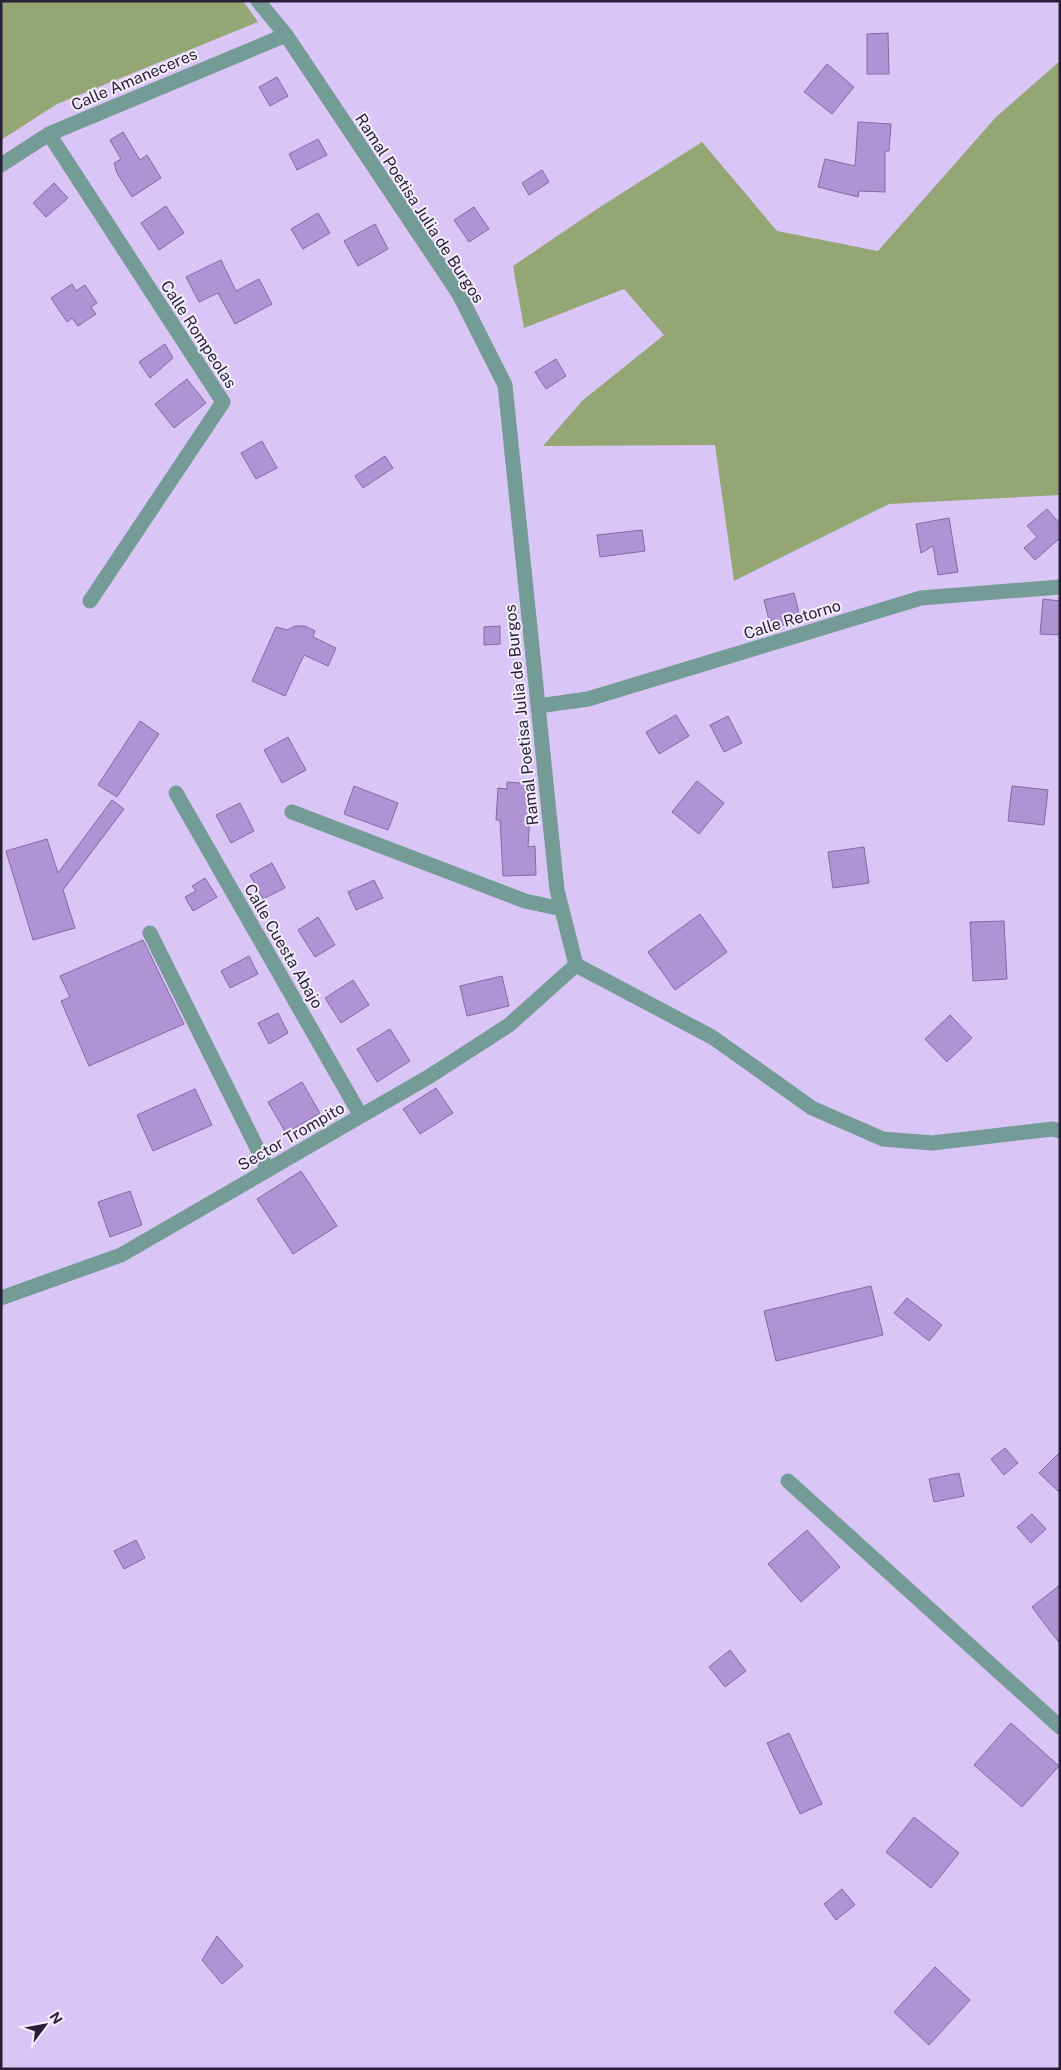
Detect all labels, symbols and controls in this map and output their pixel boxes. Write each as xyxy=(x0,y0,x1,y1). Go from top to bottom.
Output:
street label: Calle Amaneceres xyxy=(68,44,200,115)
street label: Ramal Poetisa Julia de Burgos xyxy=(351,110,488,306)
street label: Calle Rompeolas xyxy=(157,277,240,392)
street label: Calle Retorno xyxy=(741,596,843,643)
street label: Ramal Poetisa Julia de Burgos xyxy=(500,604,543,826)
street label: Calle Cuesta Abajo xyxy=(240,881,327,1012)
street label: Sector Trompito xyxy=(235,1098,348,1175)
north arrow xyxy=(20,2000,70,2050)
text: N xyxy=(46,2009,66,2027)

